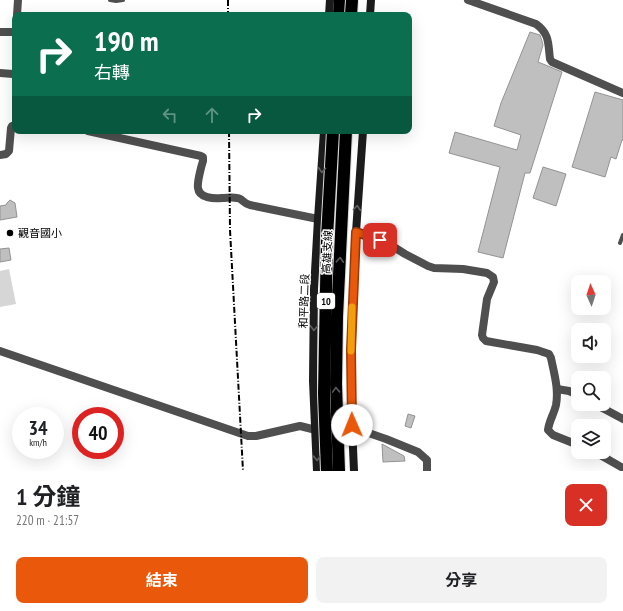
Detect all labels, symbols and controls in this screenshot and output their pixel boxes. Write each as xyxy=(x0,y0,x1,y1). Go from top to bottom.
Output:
text: 190 m xyxy=(94,22,158,59)
icon: right xyxy=(28,28,80,80)
text: 右轉 xyxy=(94,61,130,84)
icon: left xyxy=(159,104,181,126)
icon: ahead xyxy=(201,104,223,126)
icon: right xyxy=(243,104,265,126)
one-way arrow xyxy=(317,167,326,173)
one-way arrow xyxy=(353,205,362,211)
pin xyxy=(363,223,397,257)
place label: 觀音國小 xyxy=(18,226,62,240)
marker: 觀音國小 xyxy=(5,228,15,238)
icon: arrive xyxy=(369,229,391,251)
street label: 高雄支線 xyxy=(319,230,335,274)
one-way arrow xyxy=(335,257,344,263)
street label: 和平路二段 xyxy=(296,273,312,329)
north arrow xyxy=(571,275,611,315)
map controls xyxy=(571,275,611,459)
road number: 10 xyxy=(317,293,335,309)
button: sound xyxy=(571,323,611,363)
one-way arrow xyxy=(310,325,318,331)
button: search xyxy=(571,371,611,411)
one-way arrow xyxy=(332,387,340,393)
position arrow xyxy=(331,404,373,446)
speed limit sign: 40 xyxy=(72,407,124,459)
text: 34 xyxy=(28,415,48,441)
button: layers xyxy=(571,419,611,459)
text: km/h xyxy=(29,436,47,449)
one-way arrow xyxy=(312,455,321,461)
text: 1 分鐘 xyxy=(16,481,80,512)
button: close xyxy=(565,484,607,526)
text: 220 m · 21:57 xyxy=(16,512,79,529)
button: 結束 xyxy=(16,557,308,603)
button: 分享 xyxy=(316,557,607,603)

